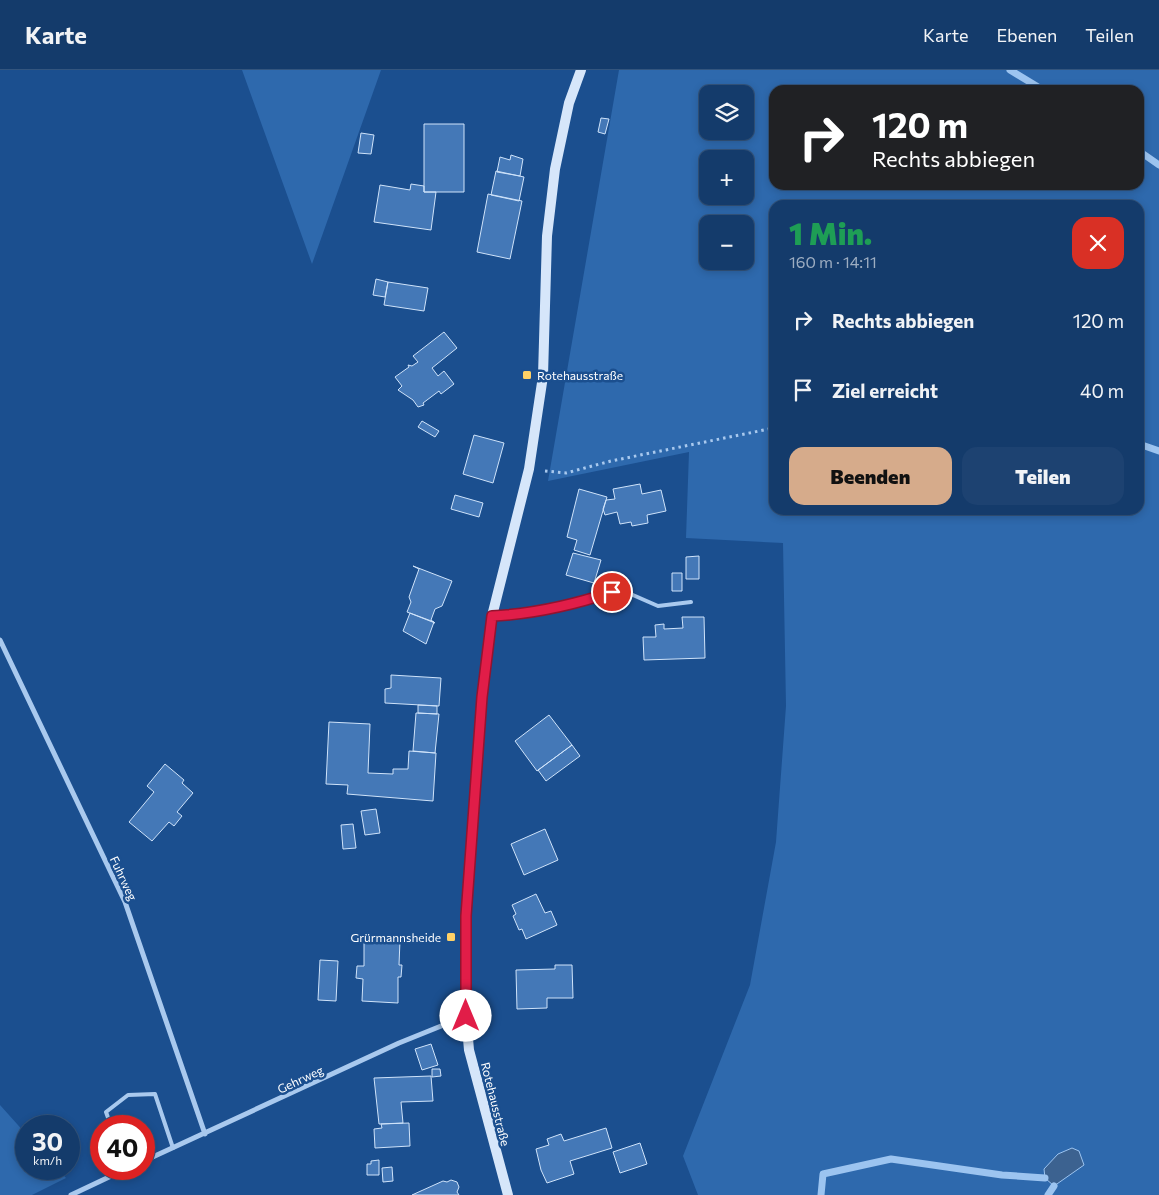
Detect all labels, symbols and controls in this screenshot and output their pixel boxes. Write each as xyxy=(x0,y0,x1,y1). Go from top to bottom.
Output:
text: Karte xyxy=(25,20,87,49)
text: Karte xyxy=(923,24,968,46)
text: Ebenen xyxy=(996,24,1057,46)
text: Teilen xyxy=(1085,24,1134,46)
map controls xyxy=(699,85,754,270)
button: layers xyxy=(699,85,754,140)
text: 120 m xyxy=(872,102,968,145)
icon: right xyxy=(789,105,854,170)
text: Rechts abbiegen xyxy=(872,145,1035,172)
button: + xyxy=(699,150,754,205)
text: 1 Min. xyxy=(789,214,872,251)
button: − xyxy=(699,215,754,270)
button: close xyxy=(1072,217,1124,269)
text: 160 m · 14:11 xyxy=(789,252,877,271)
icon: right xyxy=(789,306,817,334)
text: Rechts abbiegen xyxy=(832,309,974,332)
text: 120 m xyxy=(1073,309,1124,332)
place label: Rotehausstraße xyxy=(537,368,623,382)
marker: Rotehausstraße xyxy=(521,369,533,381)
icon: arrive xyxy=(789,376,817,404)
text: Ziel erreicht xyxy=(832,379,938,402)
text: 40 m xyxy=(1080,379,1124,402)
button: Beenden xyxy=(789,447,952,505)
button: Teilen xyxy=(962,447,1124,505)
pin xyxy=(591,571,633,613)
icon: arrive xyxy=(598,578,626,606)
street label: Fuhrweg xyxy=(108,854,141,903)
place label: Grürmannsheide xyxy=(350,930,441,944)
marker: Grürmannsheide xyxy=(445,931,457,943)
position arrow xyxy=(439,989,491,1041)
street label: Rotehausstraße xyxy=(479,1061,513,1147)
street label: Gehrweg xyxy=(275,1062,326,1096)
speed limit sign: 40 xyxy=(90,1115,155,1180)
text: 30 xyxy=(32,1126,63,1156)
text: km/h xyxy=(33,1153,62,1167)

